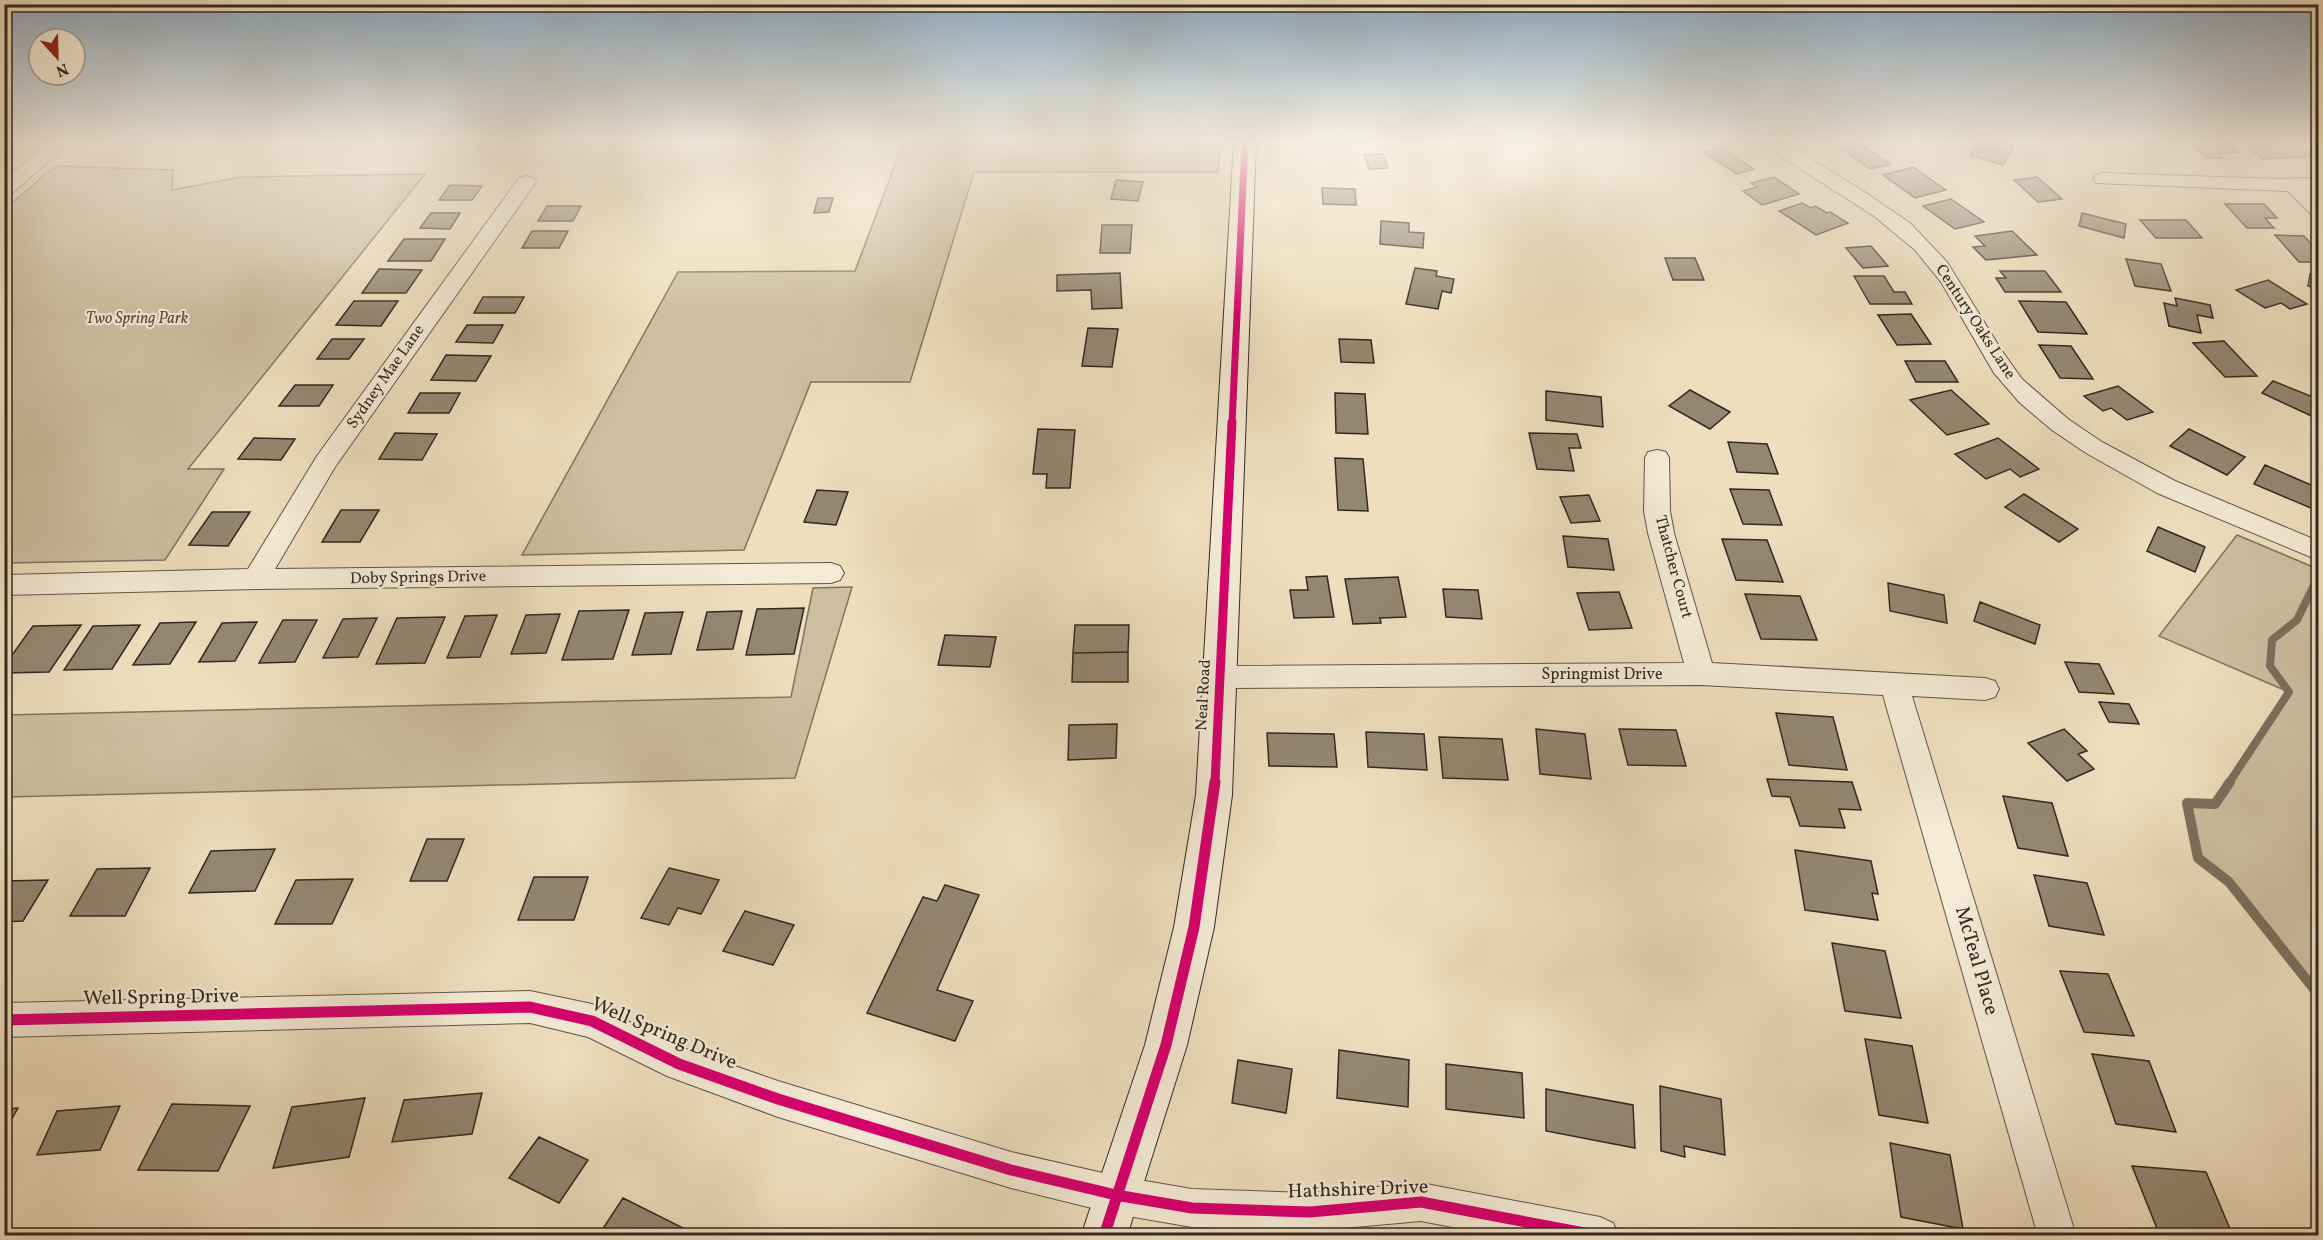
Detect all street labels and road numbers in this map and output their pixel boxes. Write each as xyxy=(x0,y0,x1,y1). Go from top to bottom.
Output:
street label: Century Oaks Lane xyxy=(1930,260,2020,384)
street label: Sydney Mae Lane xyxy=(342,321,430,433)
street label: Thatcher Court xyxy=(1649,513,1697,621)
street label: Doby Springs Drive xyxy=(350,566,486,590)
street label: Neal Road xyxy=(1191,659,1217,731)
street label: Springmist Drive xyxy=(1542,664,1662,686)
street label: McTeal Place xyxy=(1947,903,2005,1019)
street label: Well Spring Drive xyxy=(83,983,239,1013)
street label: Well Spring Drive xyxy=(587,991,741,1077)
street label: Hathshire Drive xyxy=(1287,1174,1429,1206)

